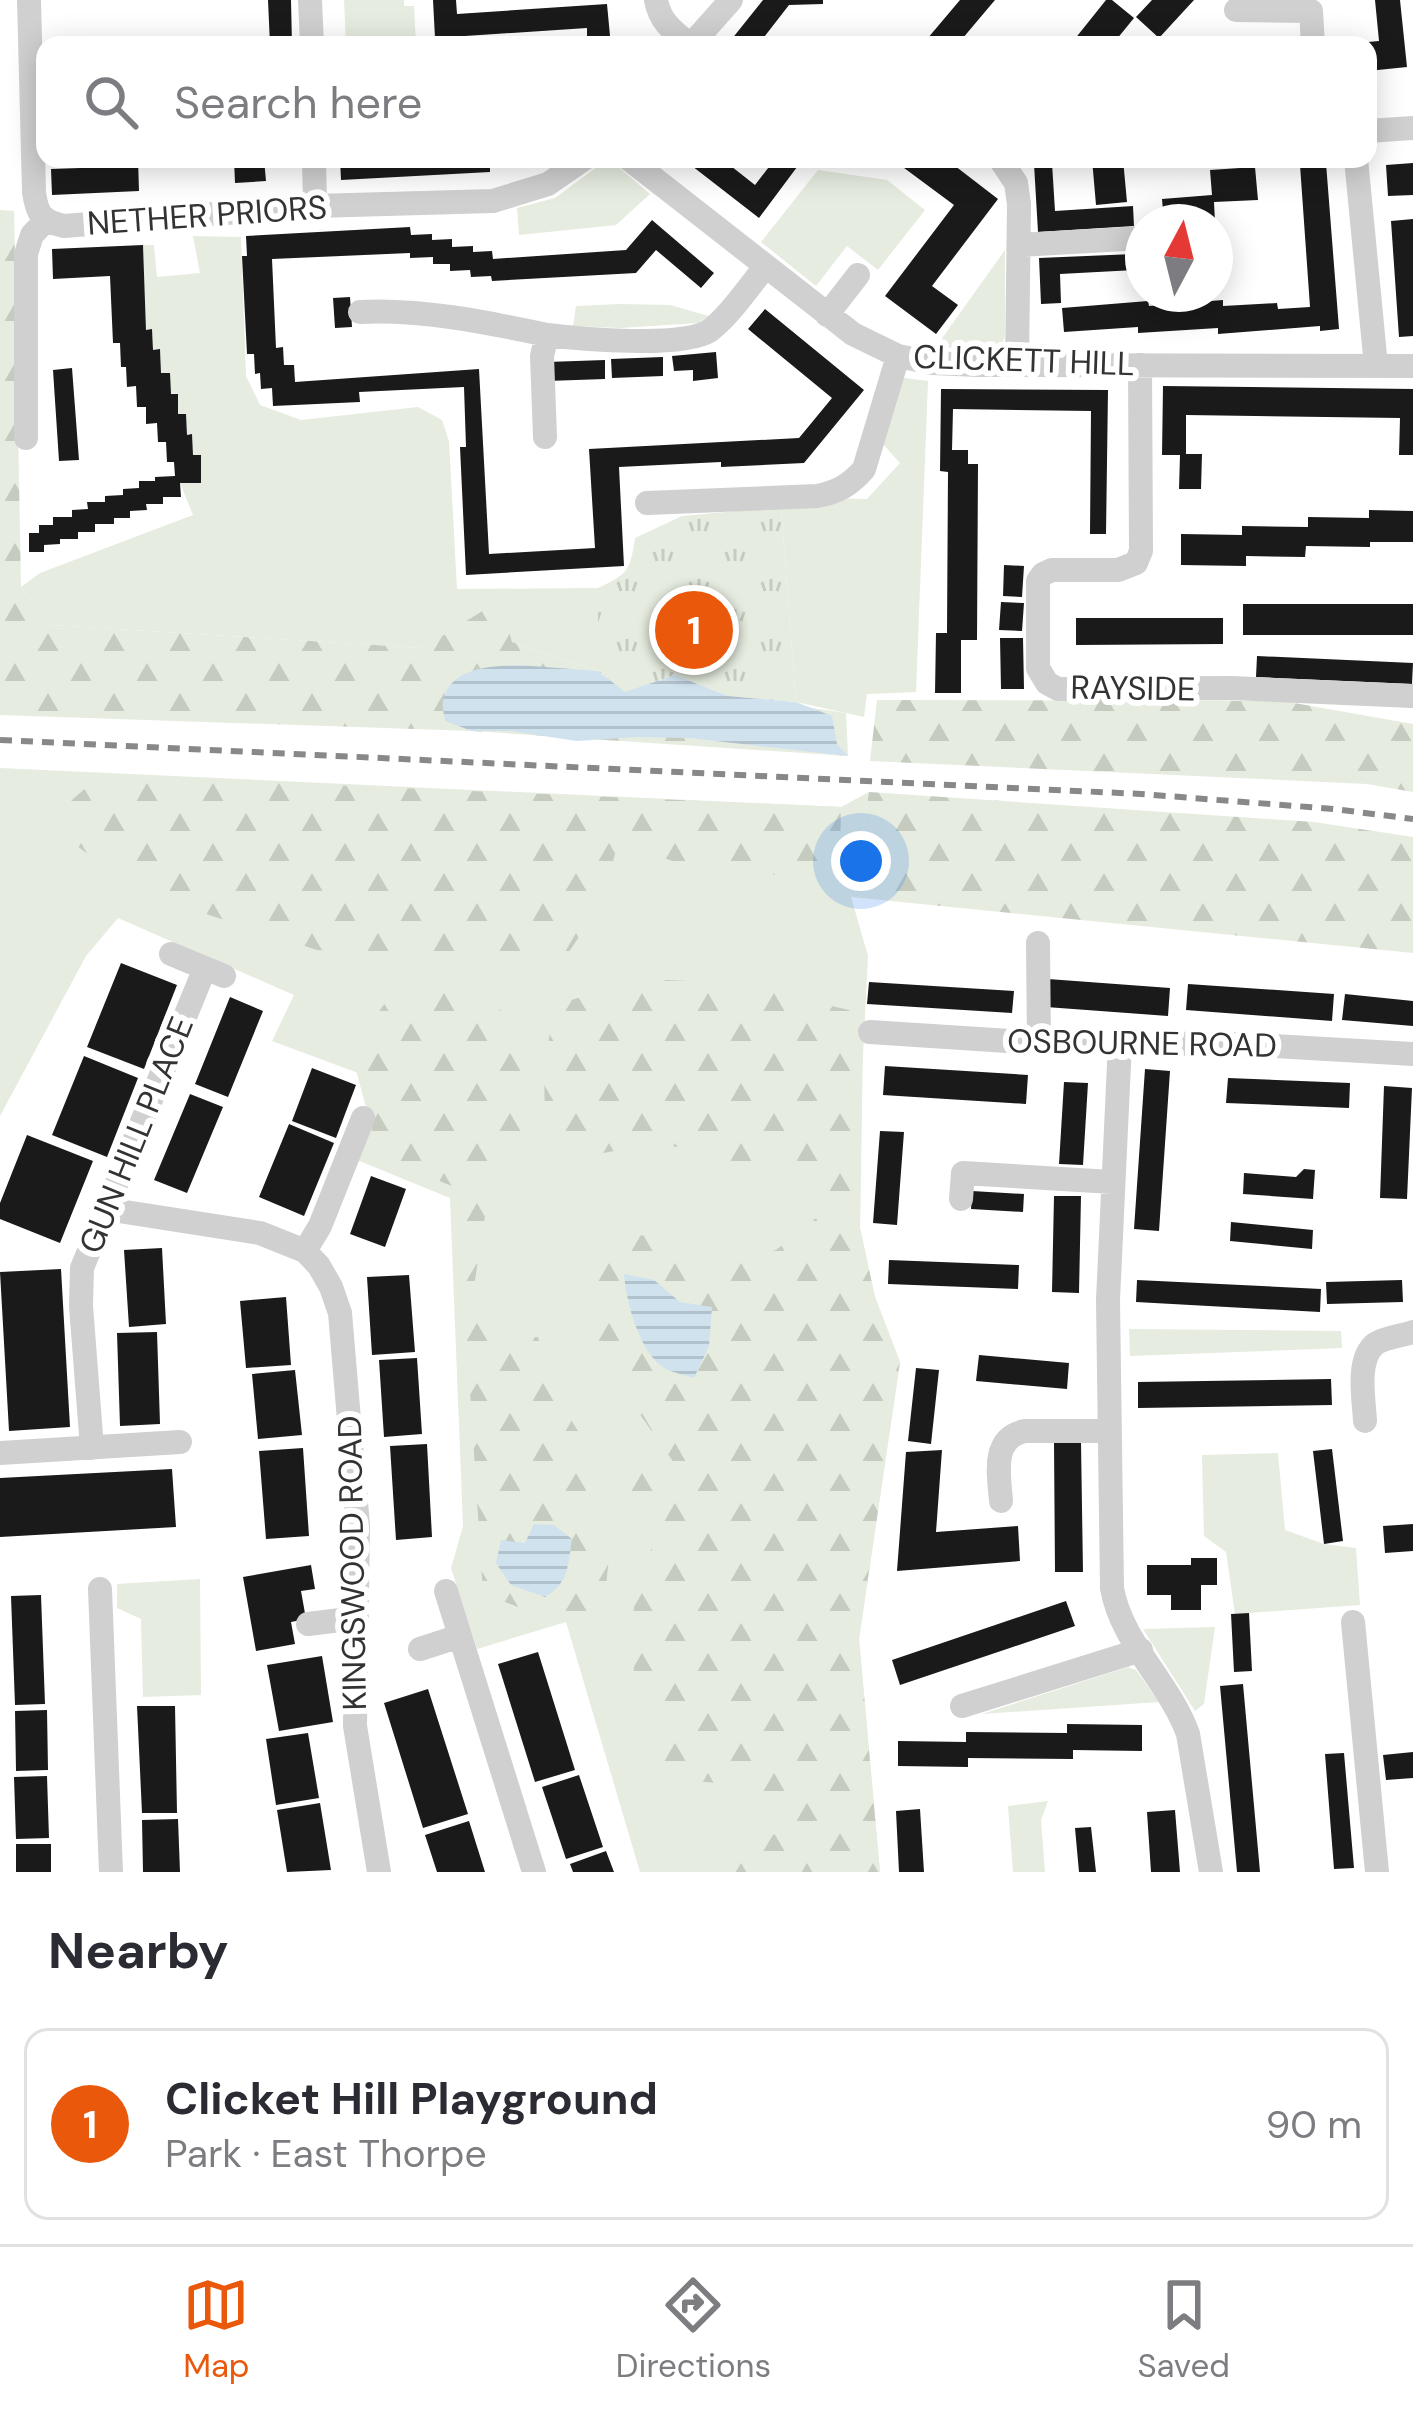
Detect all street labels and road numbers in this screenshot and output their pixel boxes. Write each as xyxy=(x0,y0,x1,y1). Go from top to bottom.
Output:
street label: NETHER PRIORS xyxy=(86,185,328,245)
street label: CLICKETT HILL xyxy=(913,335,1135,385)
street label: RAYSIDE xyxy=(1070,665,1196,711)
street label: GUN HILL PLACE xyxy=(69,1010,203,1260)
street label: OSBOURNE ROAD xyxy=(1007,1019,1277,1067)
street label: KINGSWOOD ROAD xyxy=(328,1415,376,1711)

